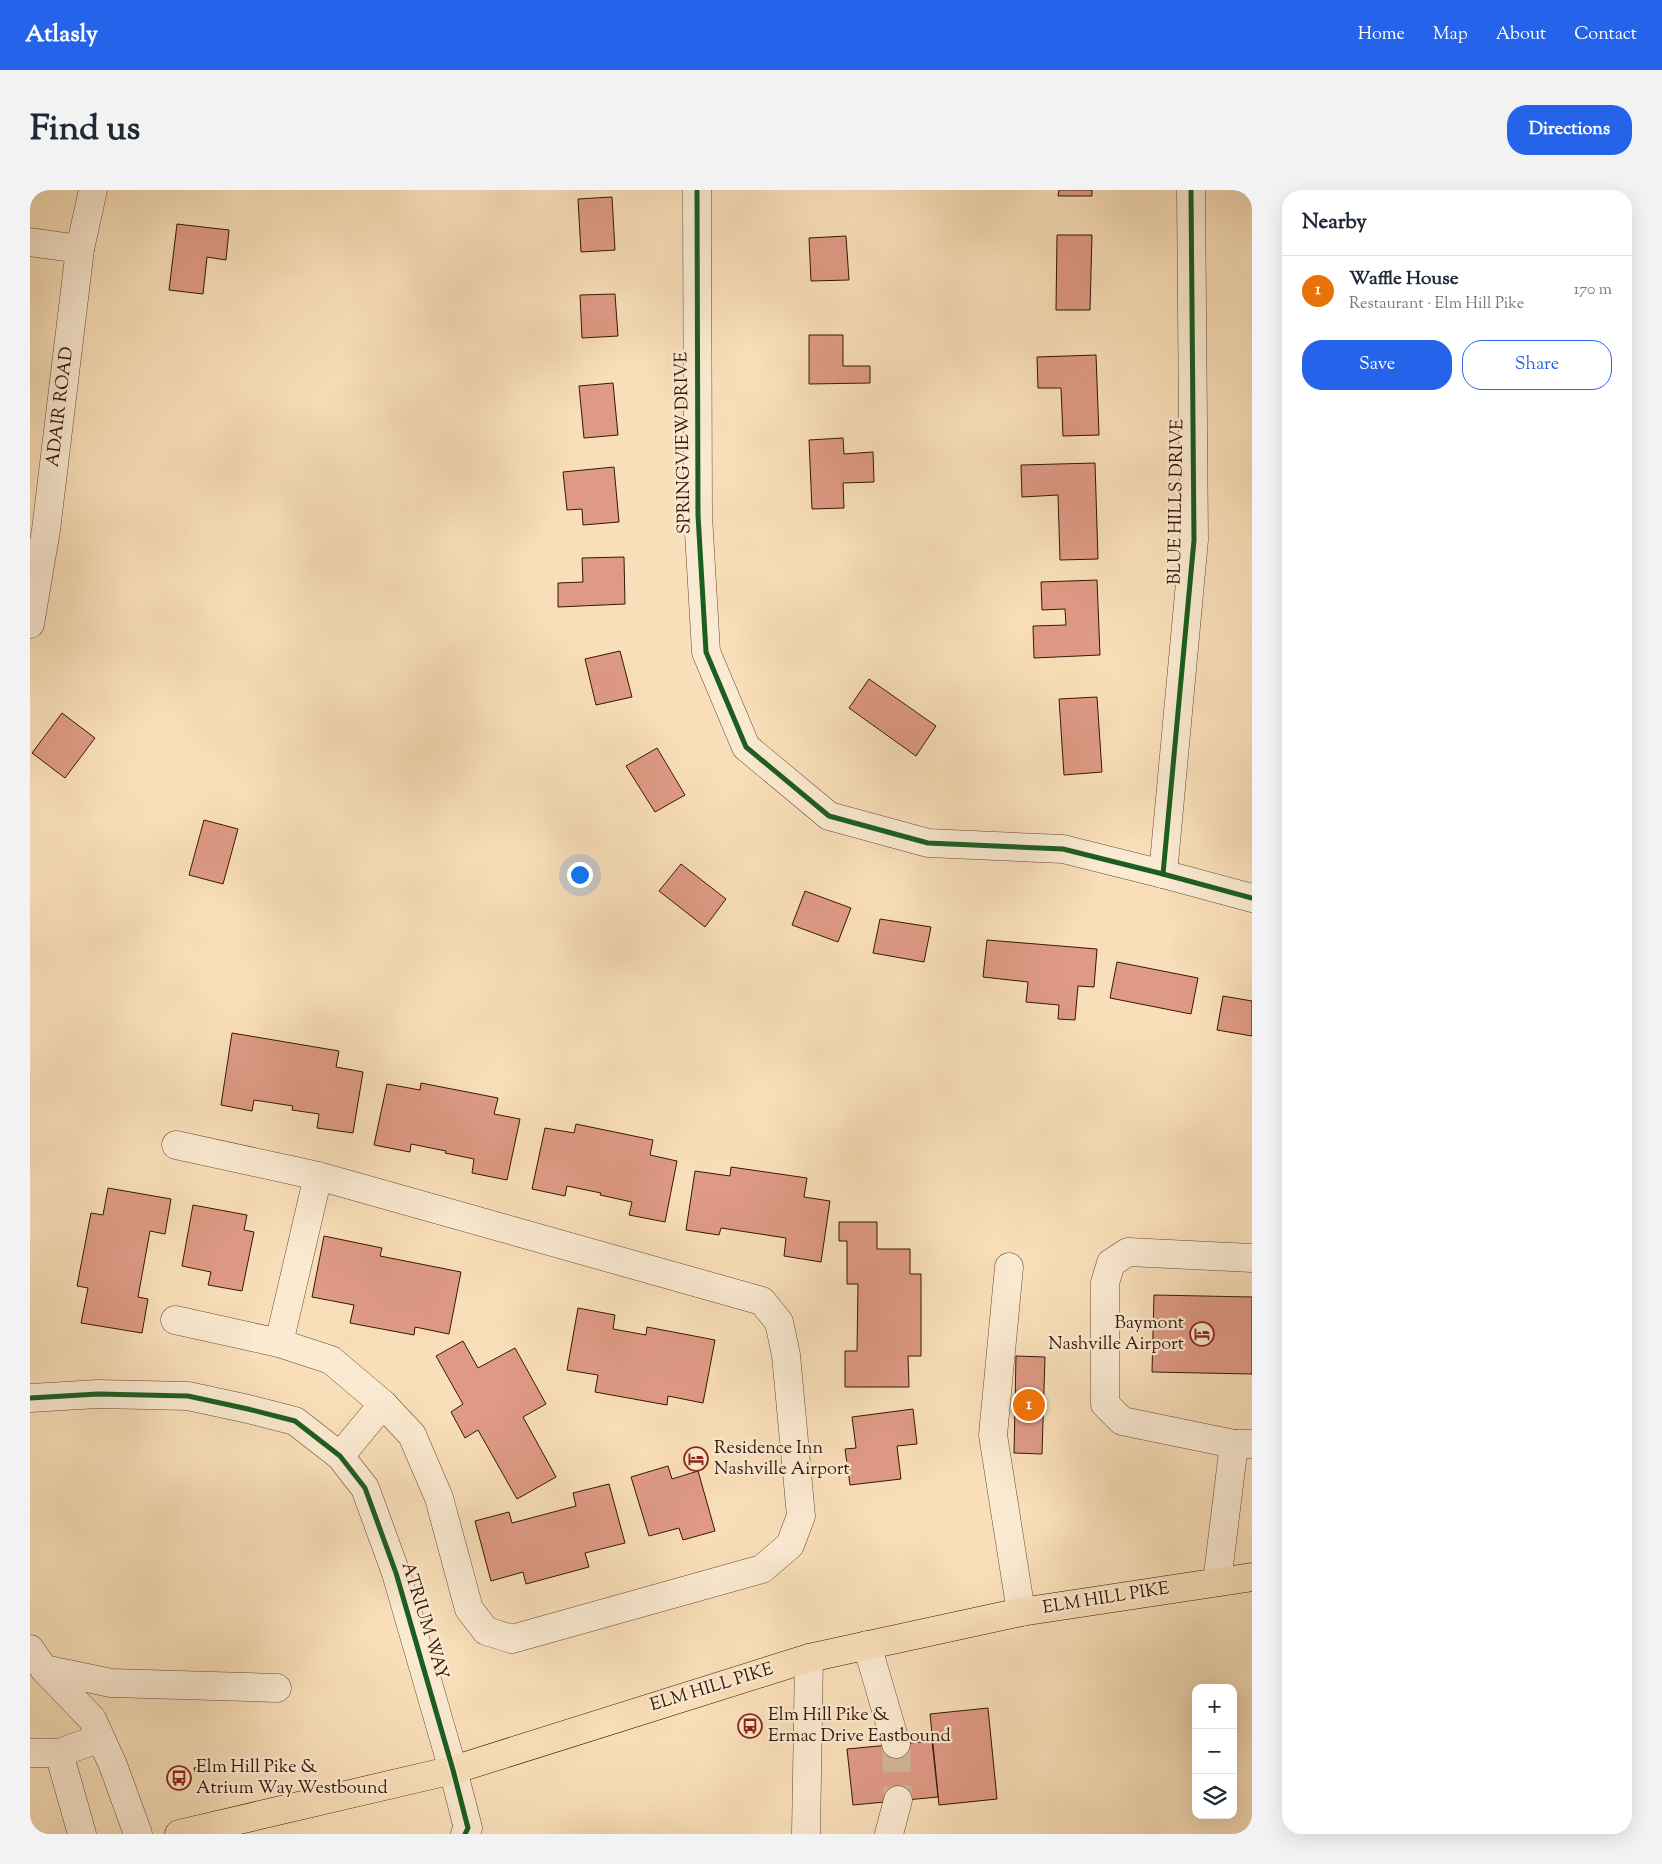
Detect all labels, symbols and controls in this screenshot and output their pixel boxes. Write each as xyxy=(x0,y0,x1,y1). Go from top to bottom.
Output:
text: Atlasly xyxy=(25,18,98,52)
text: Home xyxy=(1358,22,1405,48)
text: Map xyxy=(1433,22,1468,48)
text: About xyxy=(1496,22,1546,48)
text: Contact xyxy=(1574,22,1637,48)
text: Find us xyxy=(30,105,140,156)
button: Directions xyxy=(1507,105,1632,155)
text: Nearby xyxy=(1302,208,1367,238)
text: Waffle House xyxy=(1349,266,1459,293)
text: 1 xyxy=(1315,279,1321,302)
text: 170 m xyxy=(1574,279,1612,302)
text: Restaurant · Elm Hill Pike xyxy=(1349,293,1524,316)
button: Save xyxy=(1302,340,1452,390)
button: Share xyxy=(1462,340,1612,390)
street label: ADAIR ROAD xyxy=(41,345,81,469)
street label: SPRINGVIEW DRIVE xyxy=(669,351,699,534)
street label: BLUE HILLS DRIVE xyxy=(1163,419,1191,585)
your location xyxy=(567,862,593,888)
place label: Baymont Nashville Airport xyxy=(1048,1311,1184,1358)
hotel icon: Baymont Nashville Airport xyxy=(1189,1321,1215,1347)
pin: 1 xyxy=(1013,1386,1045,1424)
place label: Residence Inn Nashville Airport xyxy=(714,1436,850,1483)
hotel icon: Residence Inn Nashville Airport xyxy=(683,1446,709,1472)
street label: ATRIUM WAY xyxy=(394,1559,454,1683)
street label: ELM HILL PIKE xyxy=(1041,1576,1171,1622)
street label: ELM HILL PIKE xyxy=(647,1657,777,1719)
map controls xyxy=(1192,1684,1237,1819)
button: + xyxy=(1192,1684,1237,1729)
place label: Elm Hill Pike & Ermac Drive Eastbound xyxy=(768,1703,951,1750)
bus stop icon: Elm Hill Pike & Ermac Drive Eastbound xyxy=(737,1713,763,1739)
button: − xyxy=(1192,1729,1237,1774)
place label: Elm Hill Pike & Atrium Way Westbound xyxy=(196,1755,388,1802)
bus stop icon: Elm Hill Pike & Atrium Way Westbound xyxy=(166,1765,192,1791)
button: layers xyxy=(1192,1774,1237,1819)

